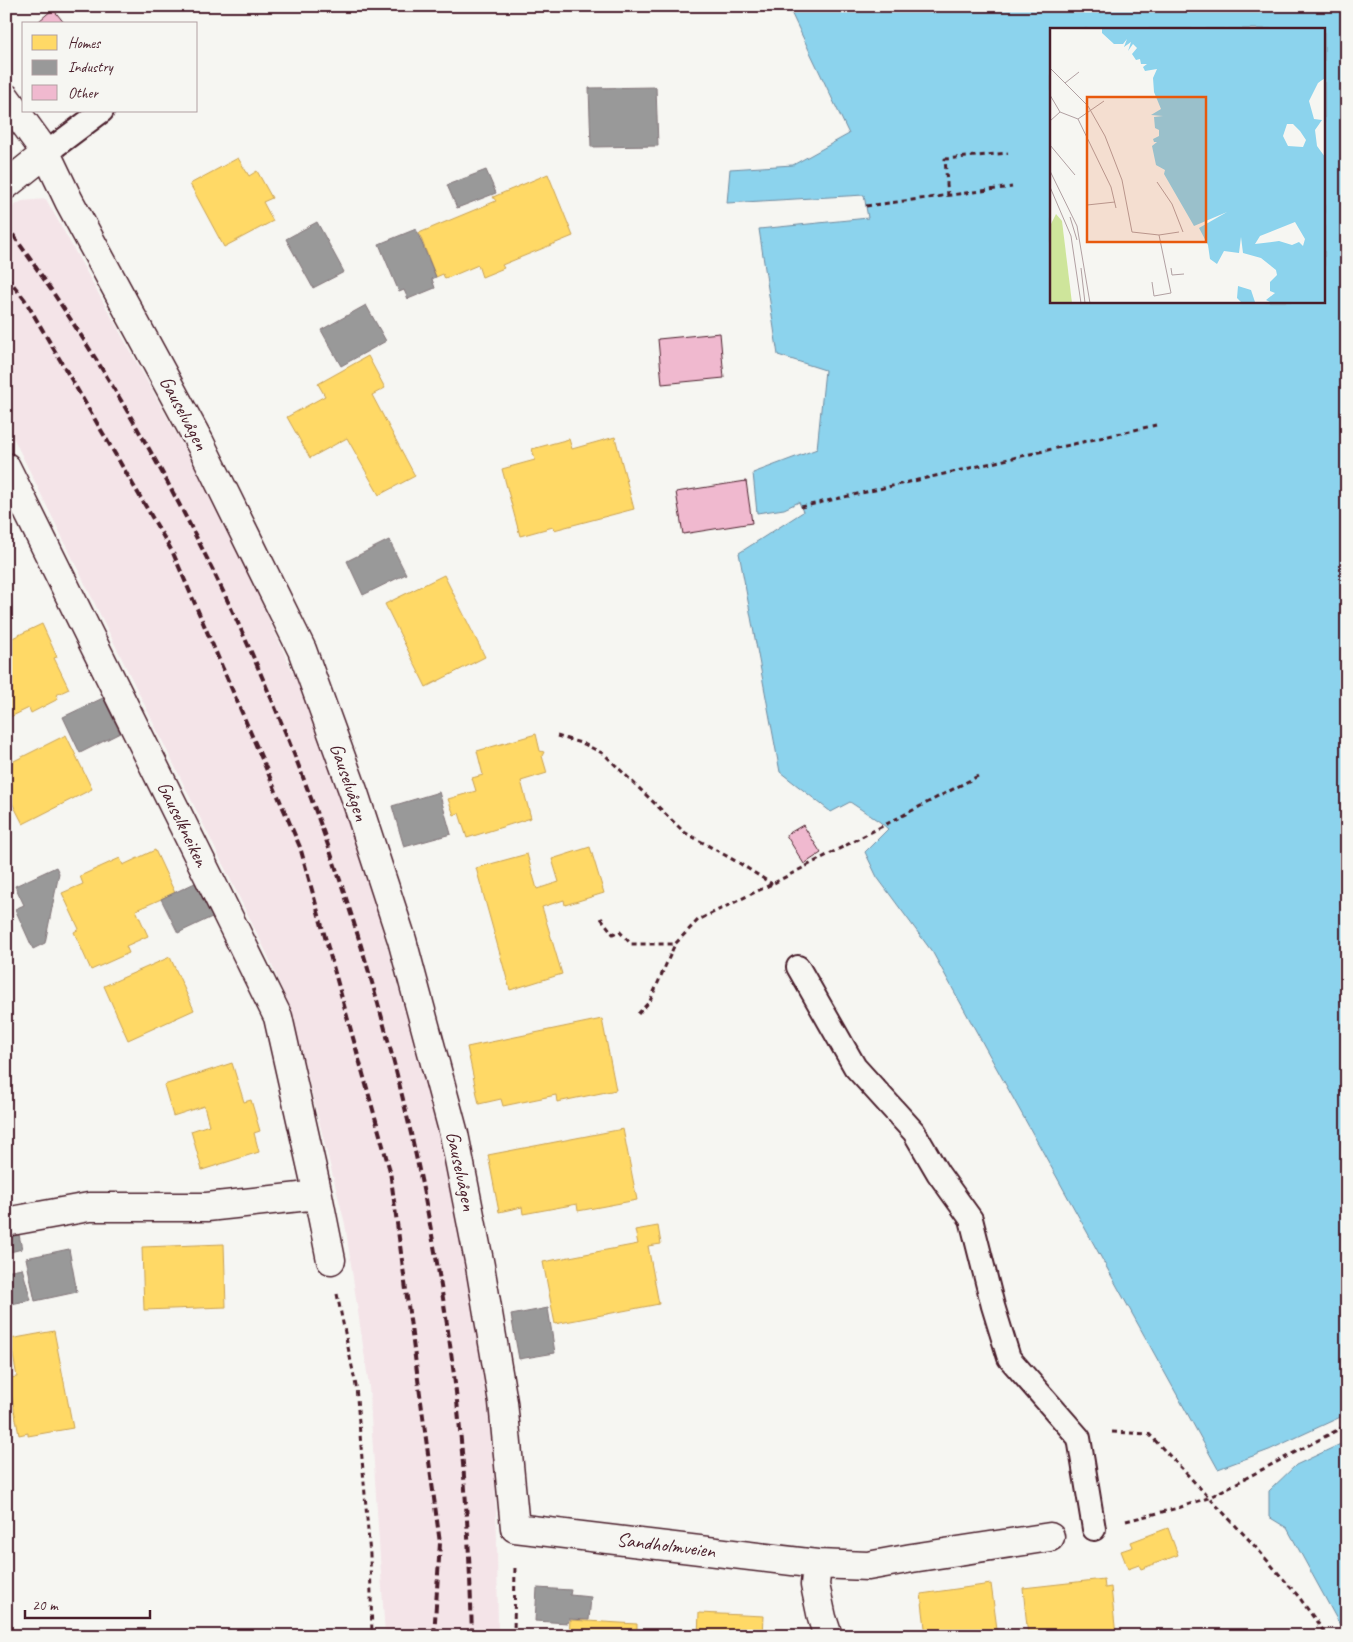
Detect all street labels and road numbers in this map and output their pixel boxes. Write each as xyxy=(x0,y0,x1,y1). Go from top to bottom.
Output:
street label: Gauselvågen xyxy=(154,372,214,455)
street label: Gauselvågen xyxy=(324,740,374,825)
street label: Gauselkneiken xyxy=(152,777,215,872)
street label: Gauselvågen xyxy=(440,1129,482,1214)
street label: Sandholmveien xyxy=(615,1527,718,1564)

